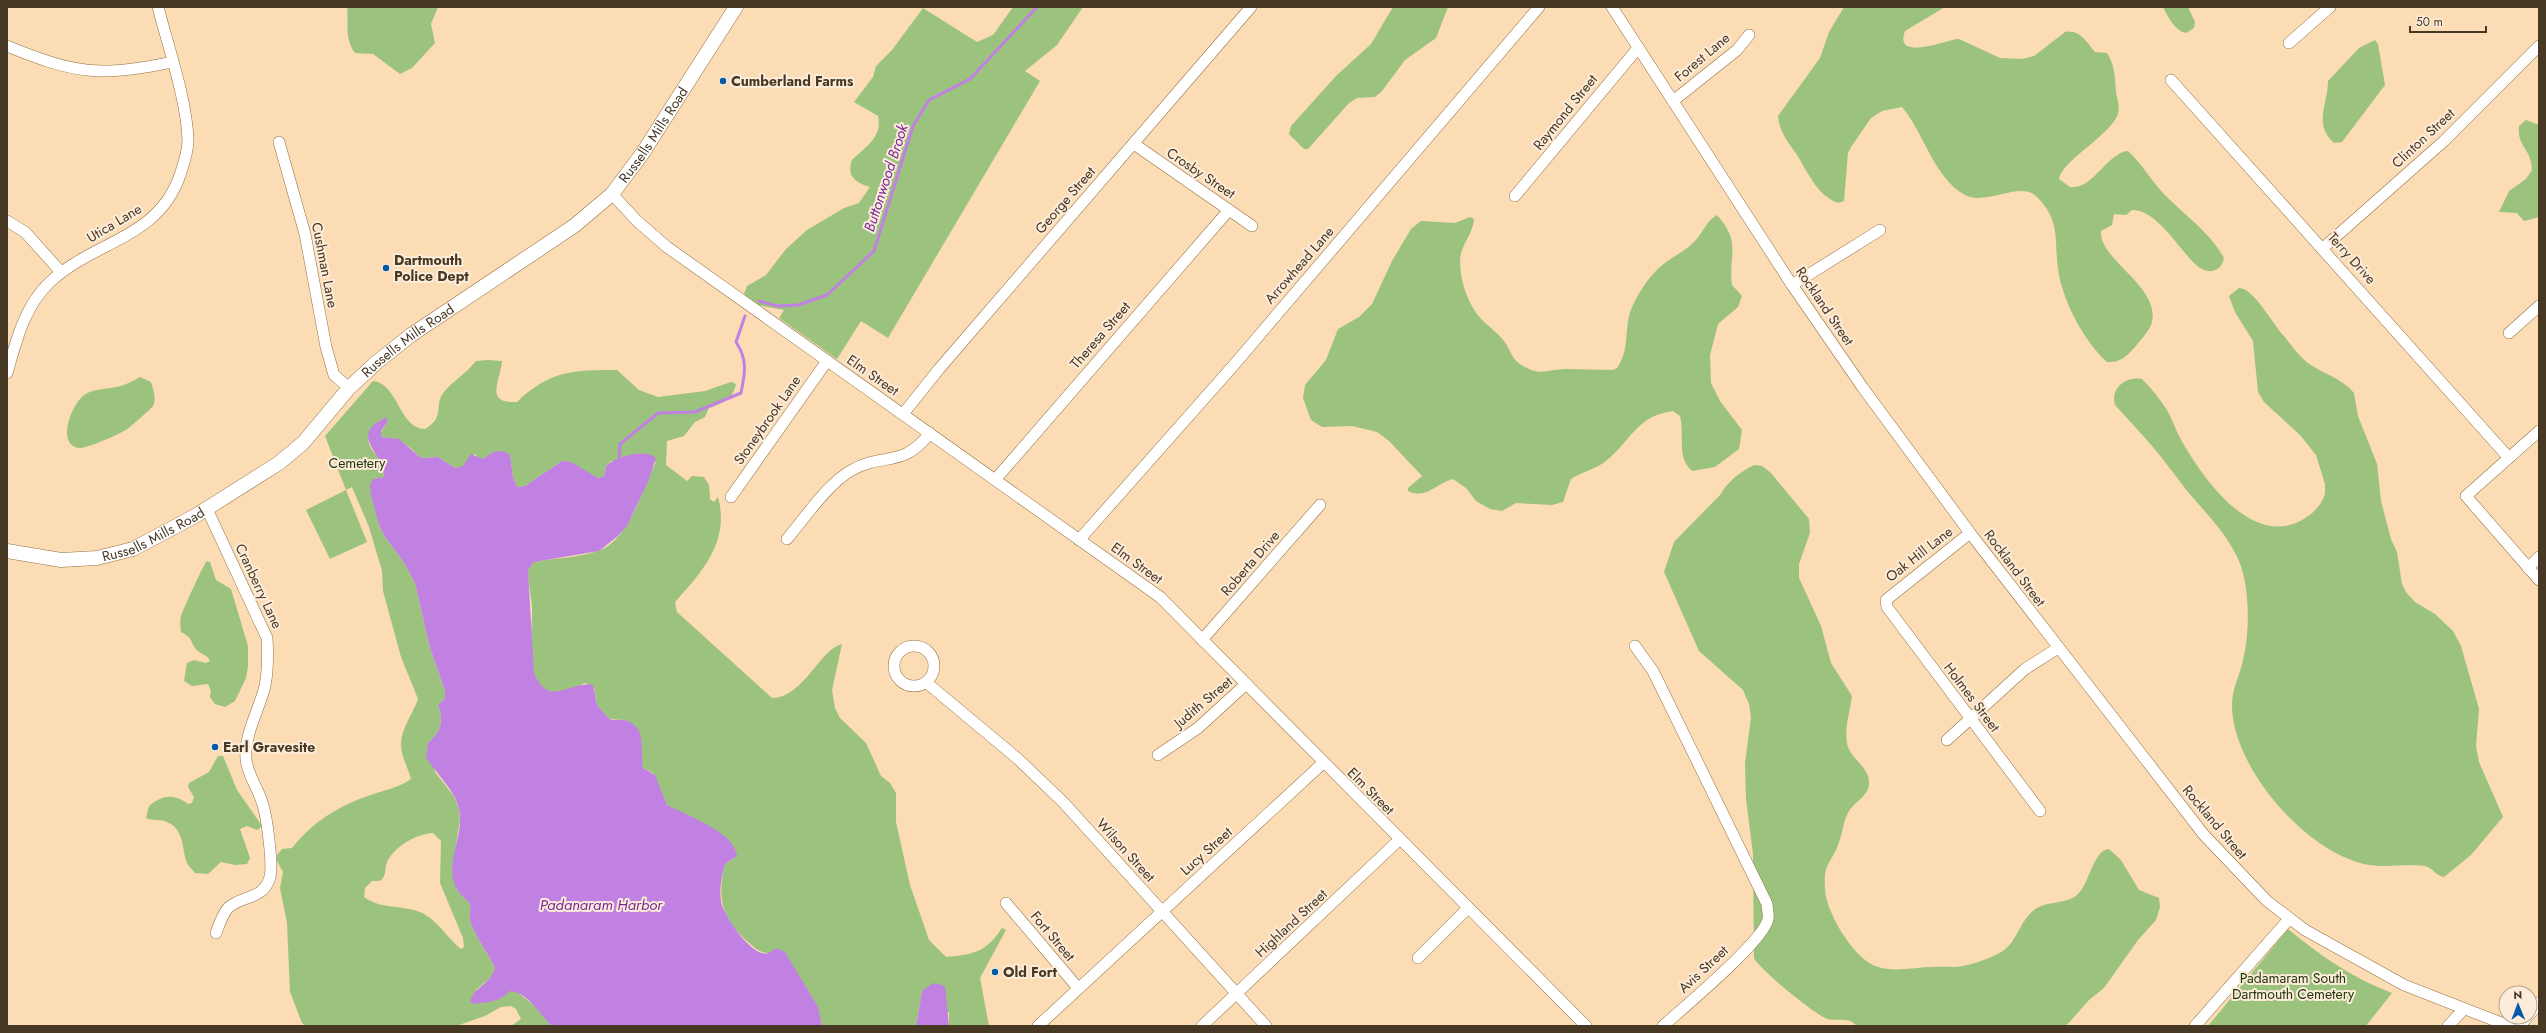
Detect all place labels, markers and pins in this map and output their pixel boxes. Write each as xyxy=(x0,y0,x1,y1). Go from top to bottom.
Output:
place label: Cumberland Farms xyxy=(731,71,854,91)
marker: Cumberland Farms xyxy=(718,76,728,86)
place label: Dartmouth Police Dept xyxy=(394,250,469,286)
marker: Dartmouth Police Dept xyxy=(381,263,391,273)
place label: Earl Gravesite xyxy=(223,737,315,757)
marker: Earl Gravesite xyxy=(210,742,220,752)
place label: Old Fort xyxy=(1003,962,1057,982)
marker: Old Fort xyxy=(990,967,1000,977)

